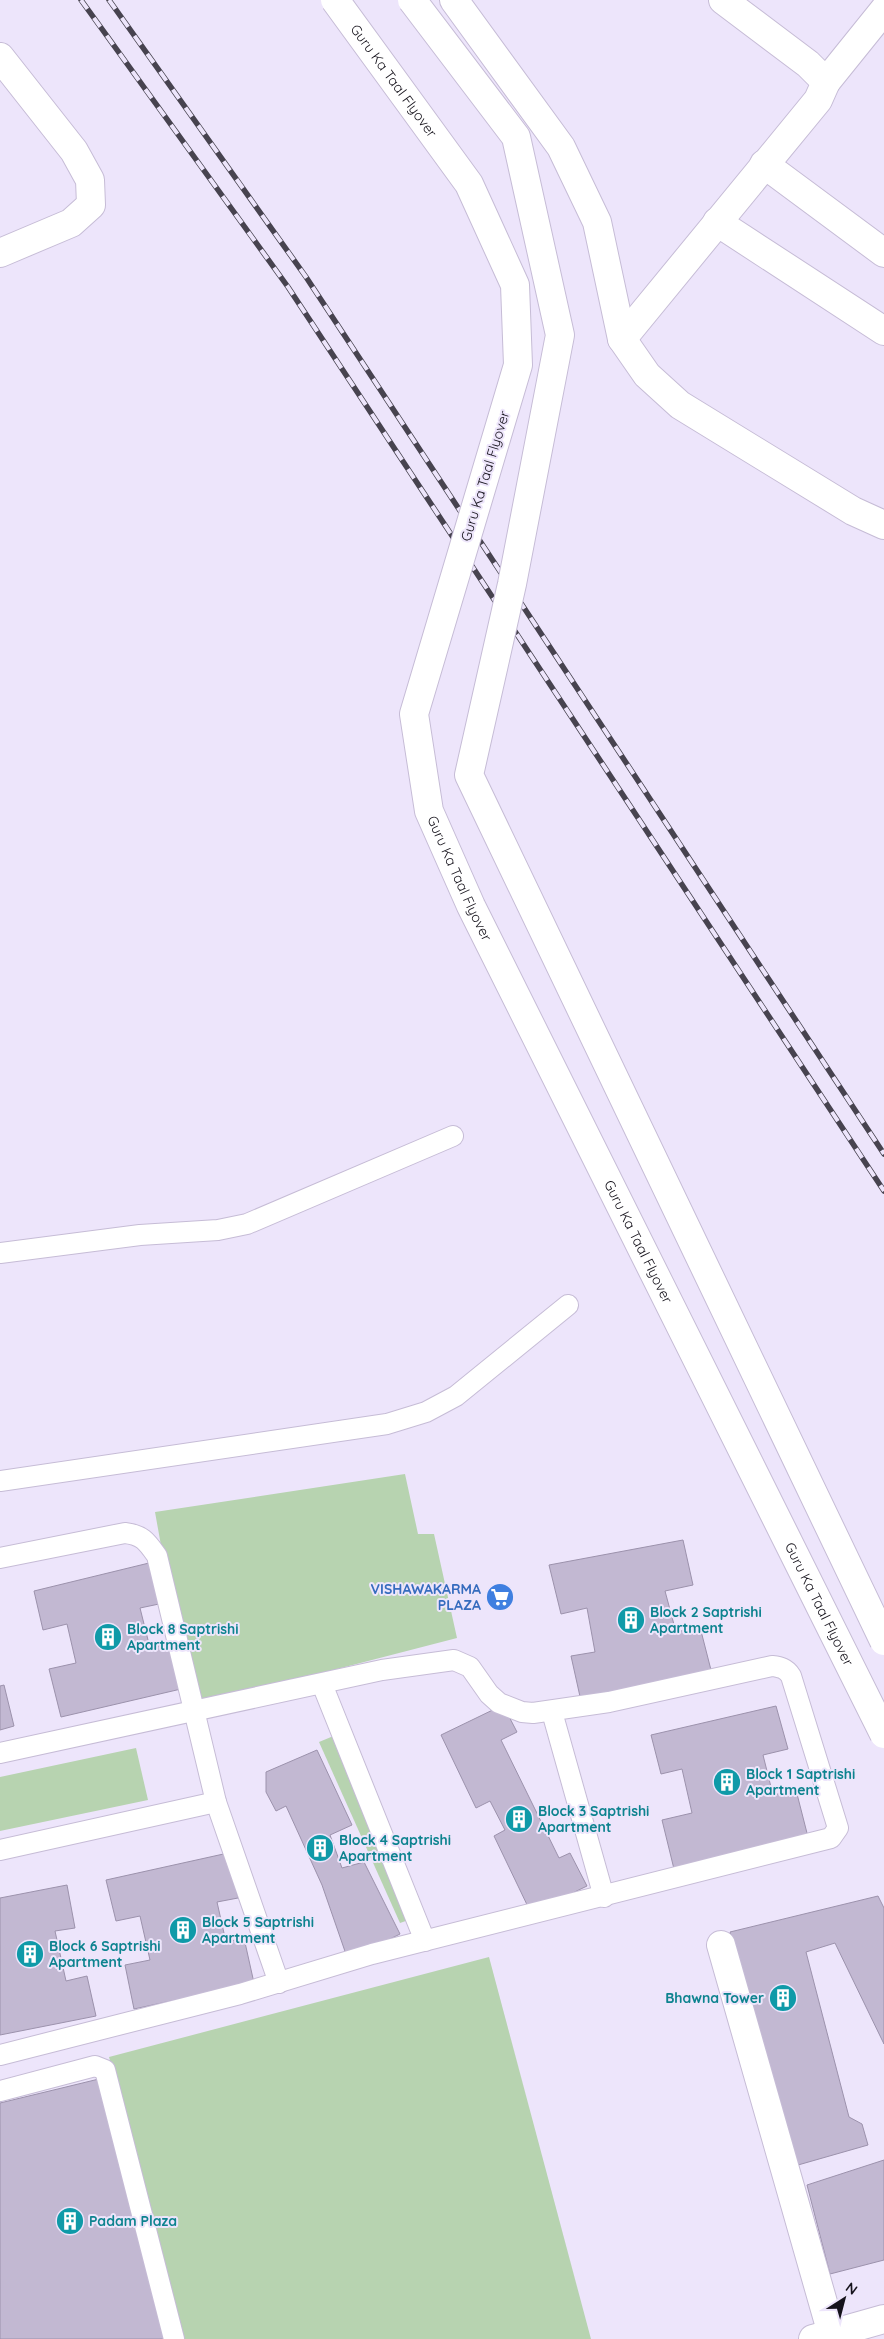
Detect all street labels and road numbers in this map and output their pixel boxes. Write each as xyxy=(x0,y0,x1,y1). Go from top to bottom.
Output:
street label: Guru Ka Taal Flyover xyxy=(347,21,441,142)
street label: Guru Ka Taal Flyover xyxy=(457,408,514,544)
street label: Guru Ka Taal Flyover xyxy=(423,813,496,945)
street label: Guru Ka Taal Flyover xyxy=(600,1177,677,1307)
street label: Guru Ka Taal Flyover xyxy=(781,1539,858,1669)

